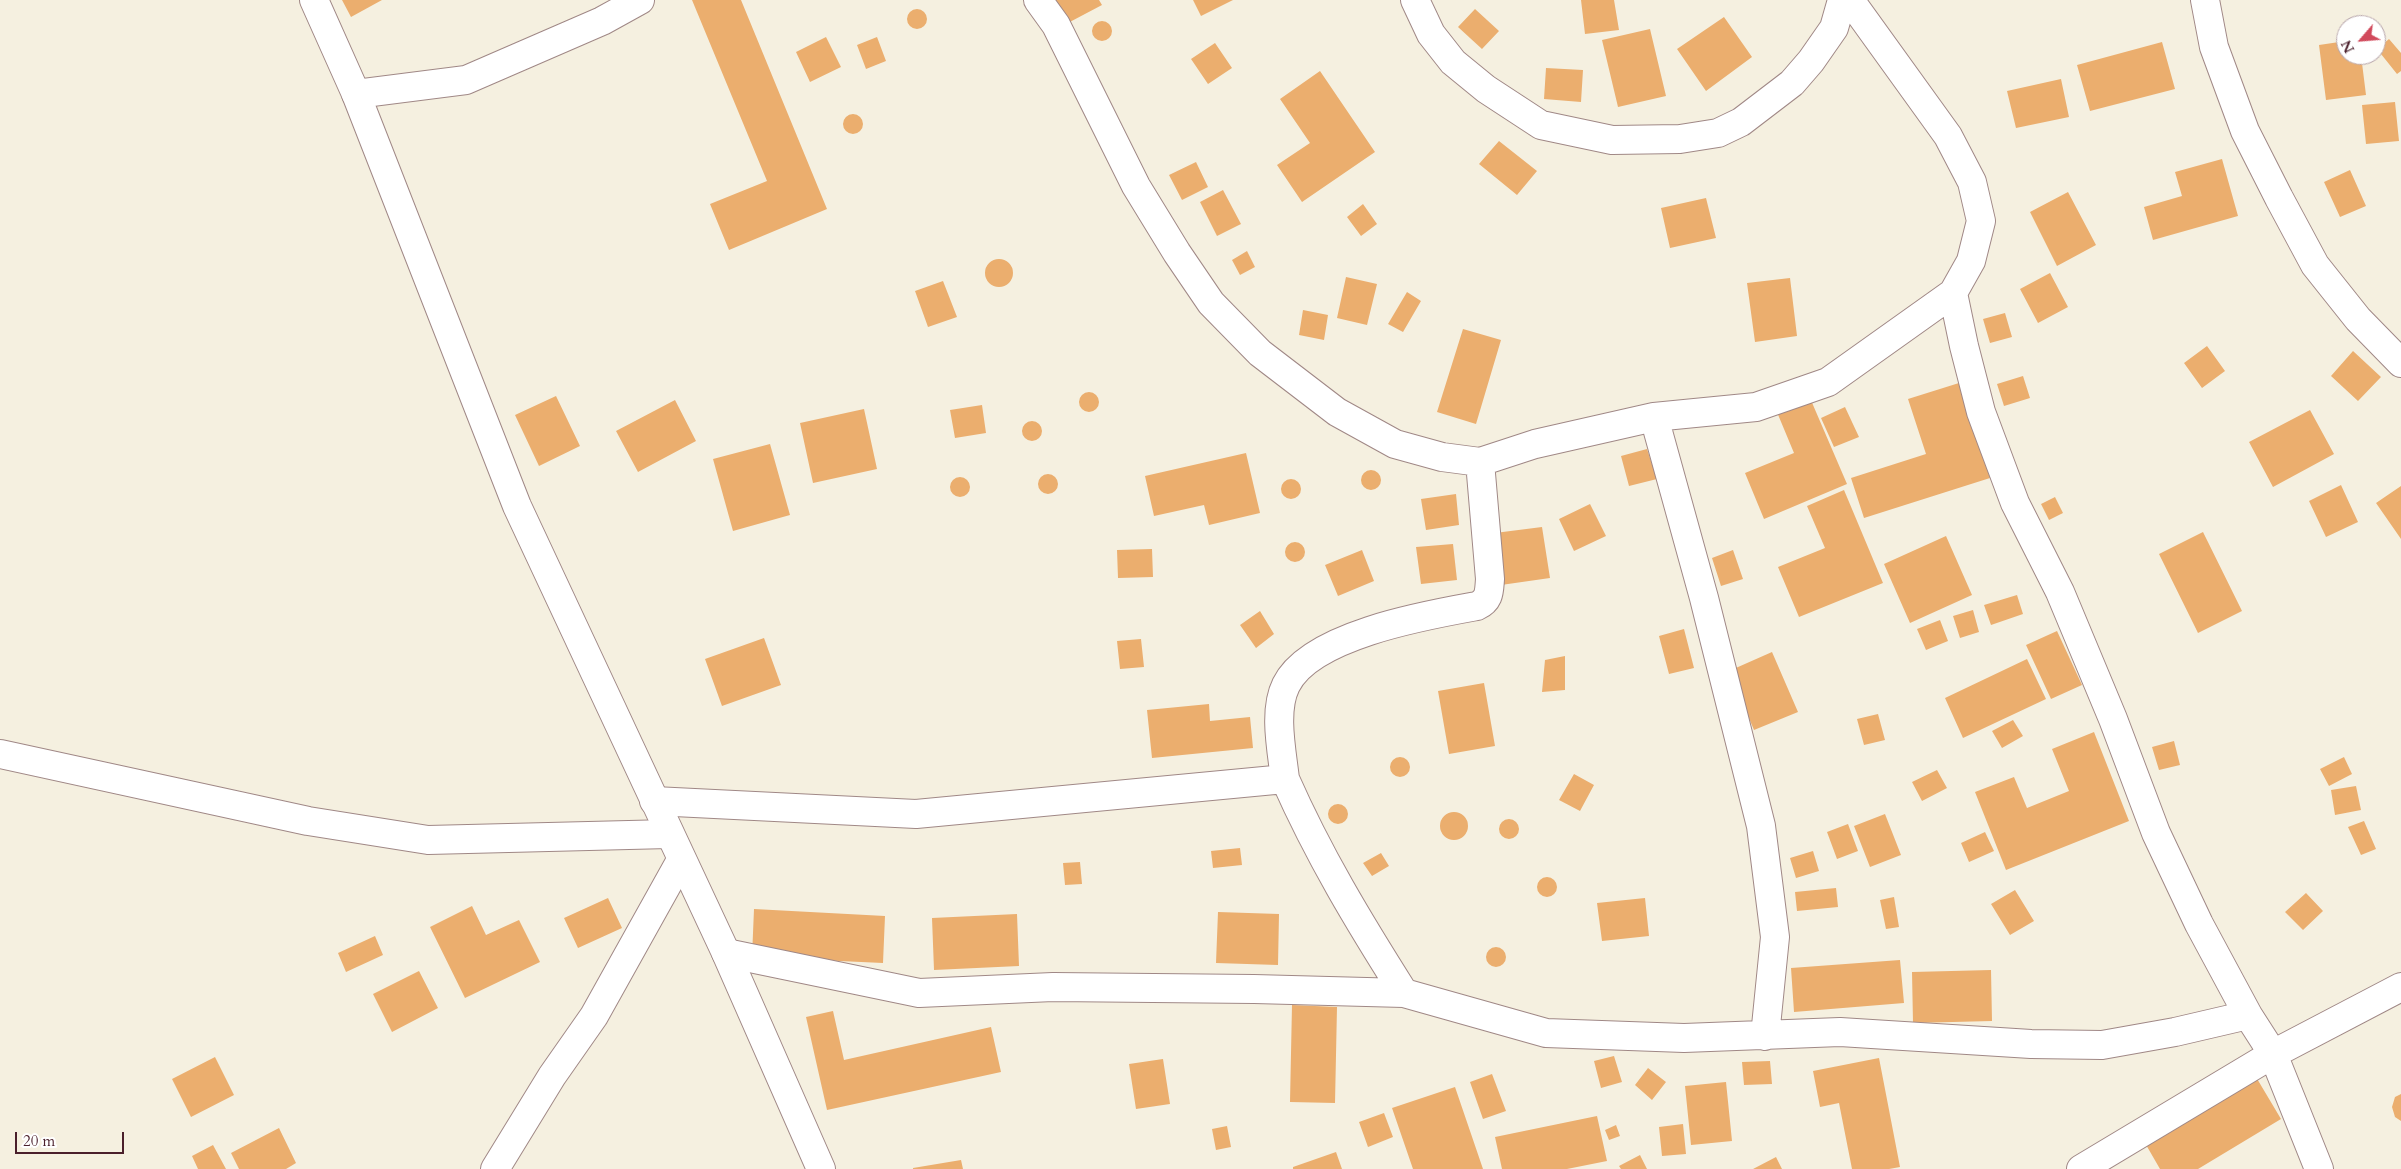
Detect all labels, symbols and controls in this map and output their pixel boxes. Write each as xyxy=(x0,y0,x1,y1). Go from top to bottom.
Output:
north arrow xyxy=(2336,15,2386,65)
text: N xyxy=(2337,37,2359,56)
scale bar xyxy=(18,1122,126,1154)
text: 20 m xyxy=(23,1131,55,1151)

